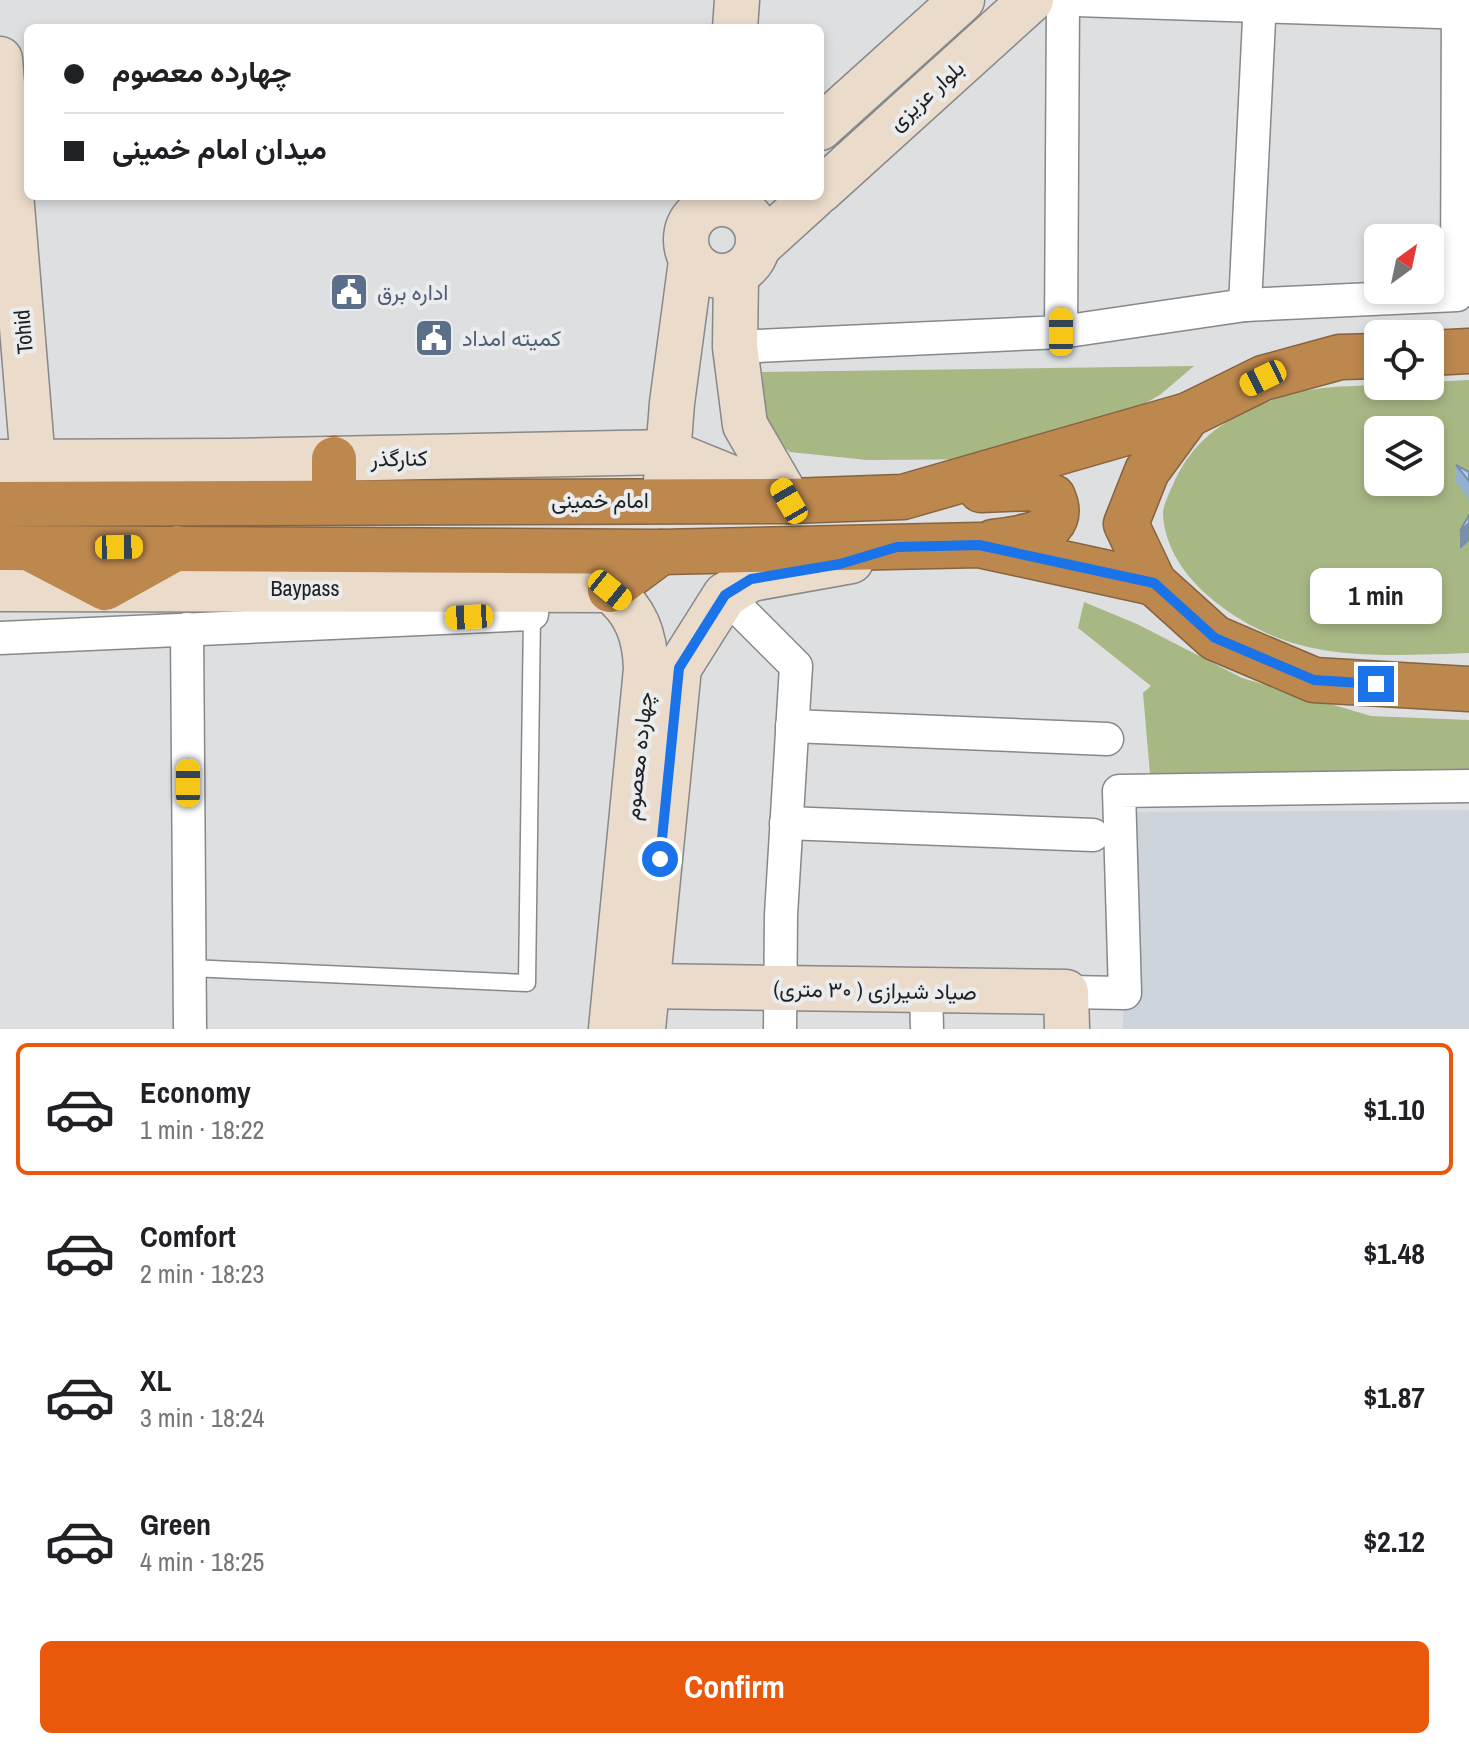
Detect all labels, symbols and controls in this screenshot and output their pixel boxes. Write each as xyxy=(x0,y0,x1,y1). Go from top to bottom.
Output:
text: چهارده معصوم xyxy=(112,51,292,91)
street label: بلوار عزیزی xyxy=(882,53,970,137)
text: میدان امام خمینی xyxy=(112,128,327,168)
north arrow xyxy=(1364,224,1444,304)
map controls xyxy=(1364,224,1444,496)
public building icon: اداره برق xyxy=(328,271,370,313)
place label: اداره برق xyxy=(377,277,448,307)
car xyxy=(1049,308,1073,356)
street label: Tohid xyxy=(6,309,40,355)
public building icon: کمیته امداد xyxy=(413,317,455,359)
button: locate xyxy=(1364,320,1444,400)
place label: کمیته امداد xyxy=(462,323,562,353)
car xyxy=(1236,357,1290,399)
button: layers xyxy=(1364,416,1444,496)
street label: کنارگذر xyxy=(369,442,428,474)
car xyxy=(767,474,811,528)
street label: امام خمینی xyxy=(551,485,649,515)
car xyxy=(95,535,143,559)
car xyxy=(584,566,636,614)
callout: 1 min xyxy=(1310,568,1442,624)
street label: Baypass xyxy=(270,573,340,603)
text: 1 min xyxy=(1348,578,1404,613)
car xyxy=(444,604,494,630)
route end xyxy=(1358,666,1394,702)
street label: چهارده معصوم xyxy=(616,690,660,822)
car xyxy=(176,759,200,807)
route start xyxy=(642,841,678,877)
street label: صیاد شیرازی ( ۳۰ متری) xyxy=(773,973,977,1007)
text: Economy xyxy=(140,1072,251,1112)
icon: car xyxy=(44,1073,116,1145)
text: $1.10 xyxy=(1363,1089,1425,1129)
text: 1 min · 18:22 xyxy=(140,1112,264,1147)
text: Comfort xyxy=(140,1216,236,1256)
icon: car xyxy=(44,1217,116,1289)
text: $1.48 xyxy=(1363,1233,1425,1273)
text: 2 min · 18:23 xyxy=(140,1256,264,1291)
text: XL xyxy=(140,1360,171,1400)
icon: car xyxy=(44,1361,116,1433)
text: $1.87 xyxy=(1363,1377,1425,1417)
text: 3 min · 18:24 xyxy=(140,1400,264,1435)
text: Green xyxy=(140,1504,211,1544)
icon: car xyxy=(44,1505,116,1577)
text: $2.12 xyxy=(1363,1521,1425,1561)
text: 4 min · 18:25 xyxy=(140,1544,264,1579)
button: Confirm xyxy=(40,1641,1429,1733)

